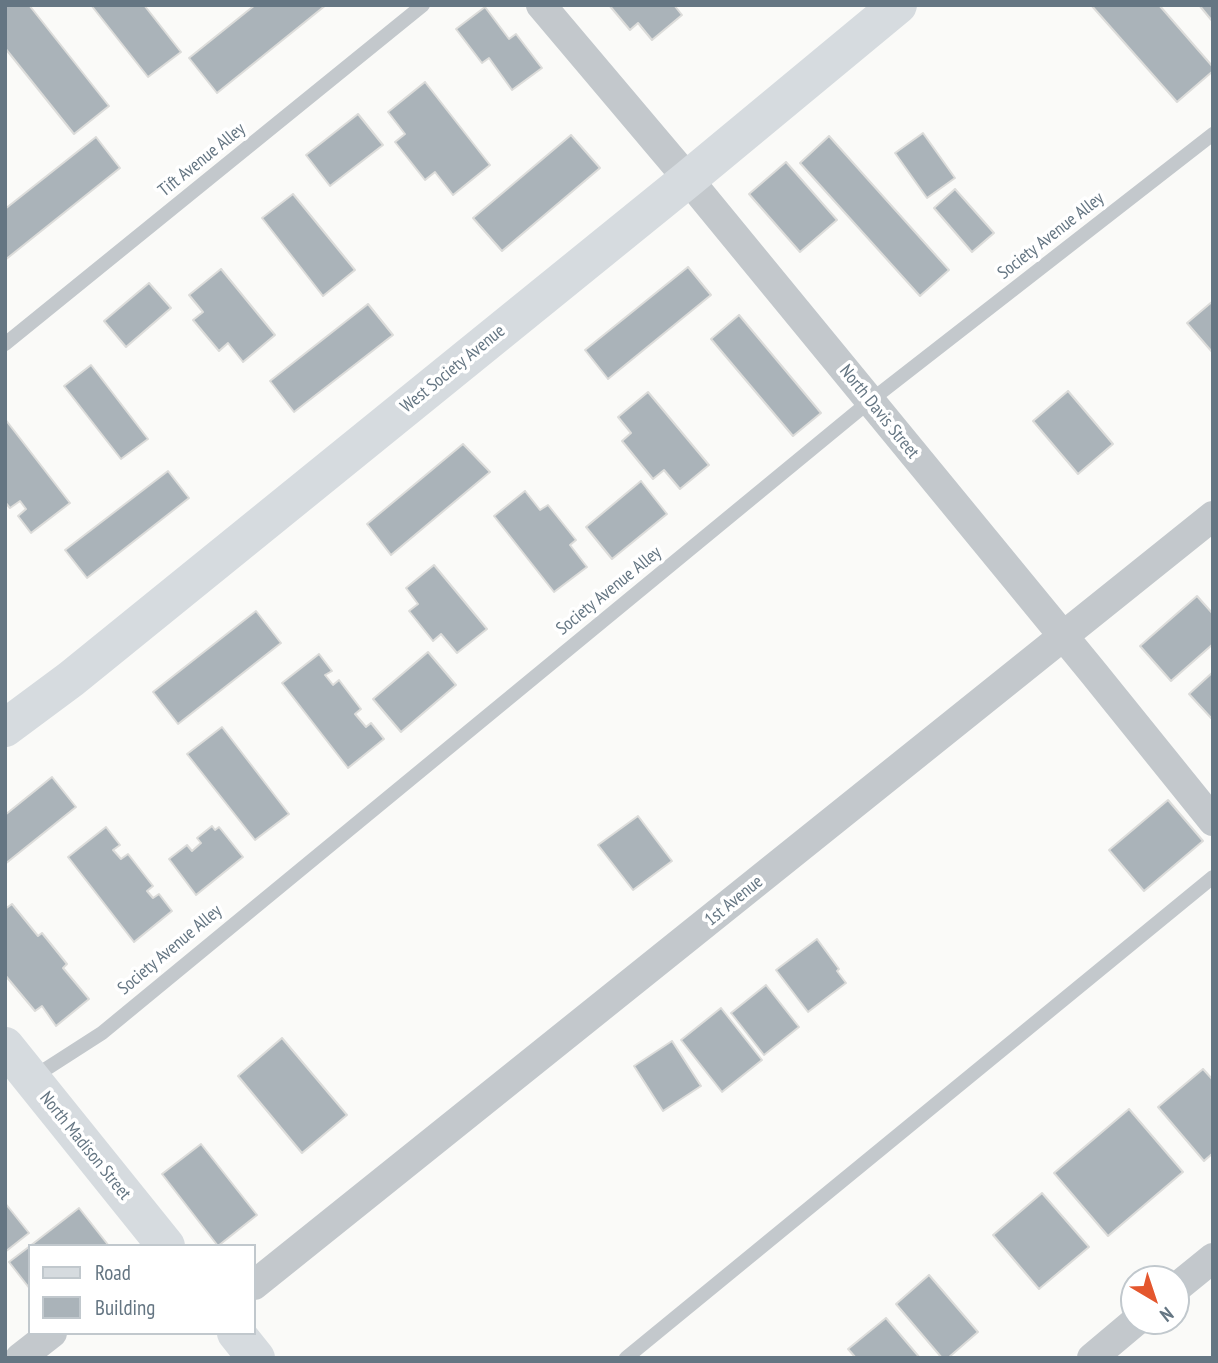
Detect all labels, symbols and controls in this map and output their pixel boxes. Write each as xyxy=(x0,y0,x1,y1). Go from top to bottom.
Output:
street label: Tift Avenue Alley xyxy=(154,118,250,202)
street label: Society Avenue Alley xyxy=(994,188,1108,284)
street label: West Society Avenue xyxy=(397,320,509,418)
street label: North Davis Street xyxy=(835,361,923,463)
street label: Society Avenue Alley xyxy=(552,542,666,640)
street label: 1st Avenue xyxy=(701,871,767,931)
street label: Society Avenue Alley xyxy=(114,900,226,1000)
street label: North Madison Street xyxy=(35,1088,135,1204)
legend xyxy=(28,1244,256,1335)
text: Road xyxy=(95,1259,131,1286)
north arrow xyxy=(1120,1265,1190,1335)
text: Building xyxy=(95,1294,155,1321)
text: N xyxy=(1155,1302,1179,1327)

